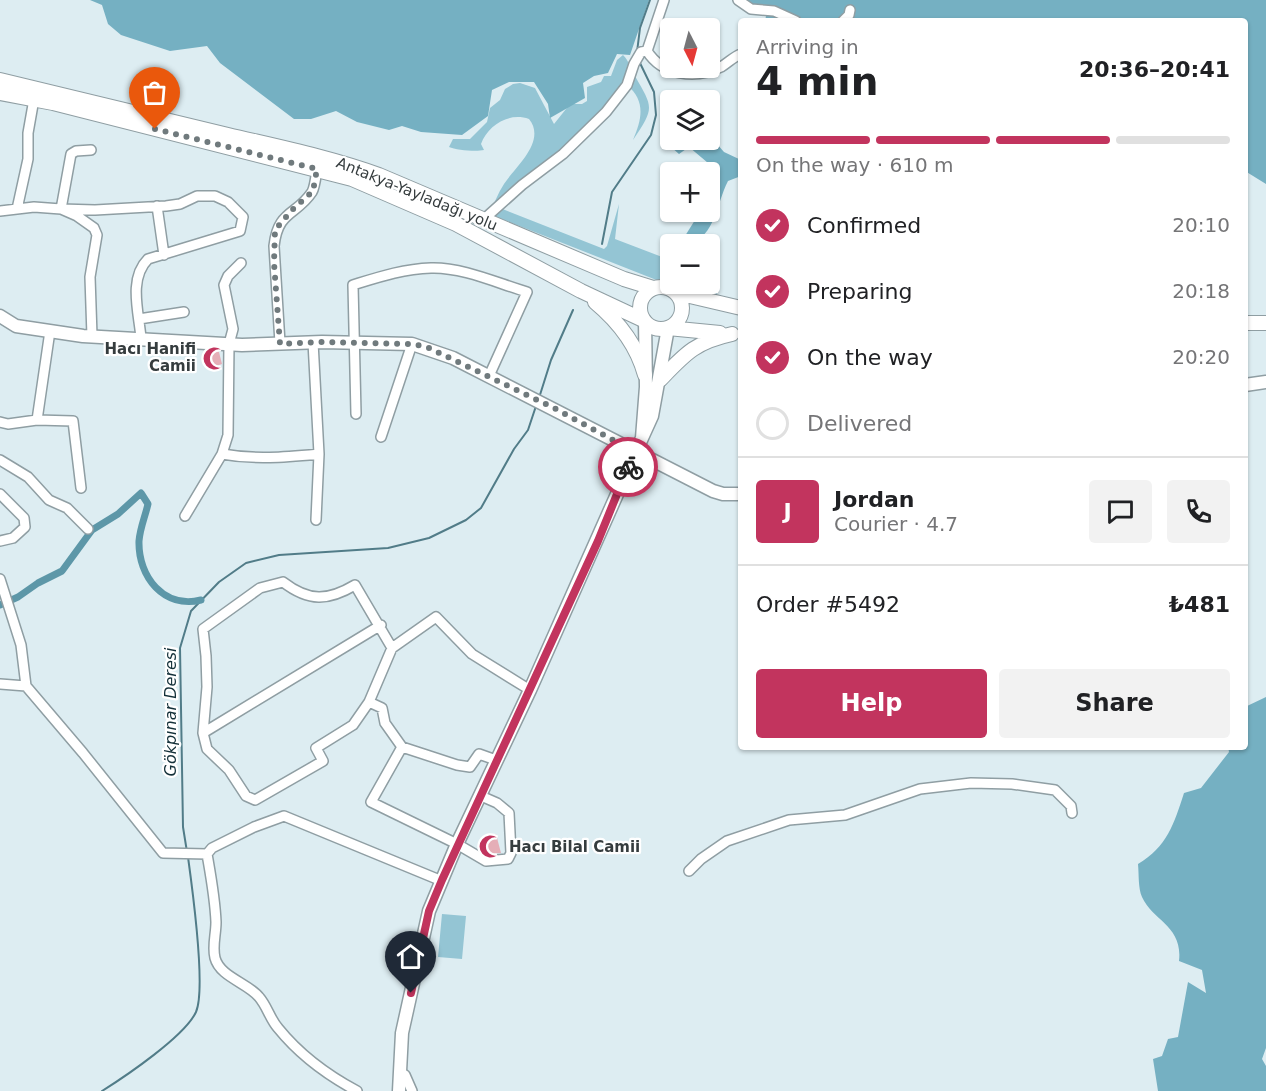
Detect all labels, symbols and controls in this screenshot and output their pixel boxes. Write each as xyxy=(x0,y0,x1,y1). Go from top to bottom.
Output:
north arrow xyxy=(660,18,720,78)
map controls xyxy=(660,18,720,294)
text: Arriving in xyxy=(756,35,859,59)
text: 20:36–20:41 xyxy=(1079,57,1230,82)
text: 4 min xyxy=(756,59,878,104)
pin xyxy=(129,67,180,129)
icon: bag xyxy=(138,76,171,109)
button: layers xyxy=(660,90,720,150)
street label: Antakya-Yayladağı yolu xyxy=(334,153,500,235)
text: On the way · 610 m xyxy=(756,153,954,177)
button: + xyxy=(660,162,720,222)
icon: check xyxy=(756,209,789,242)
text: Confirmed xyxy=(807,213,921,238)
text: 20:10 xyxy=(1172,213,1230,237)
button: − xyxy=(660,234,720,294)
icon: check xyxy=(756,275,789,308)
text: Preparing xyxy=(807,279,913,304)
text: 20:18 xyxy=(1172,279,1230,303)
place label: Hacı Hanifi Camii xyxy=(104,340,196,375)
icon: check xyxy=(756,341,789,374)
mosque icon: Hacı Hanifi Camii xyxy=(201,345,227,371)
text: On the way xyxy=(807,345,933,370)
text: 20:20 xyxy=(1172,345,1230,369)
text: Delivered xyxy=(807,411,912,436)
courier xyxy=(598,437,658,497)
icon: bike xyxy=(612,451,645,484)
button: chat xyxy=(1089,480,1152,543)
button: phone xyxy=(1167,480,1230,543)
text: Jordan xyxy=(834,487,914,512)
text: J xyxy=(783,499,792,524)
text: Courier · 4.7 xyxy=(834,512,958,536)
text: Order #5492 xyxy=(756,592,900,617)
text: ₺481 xyxy=(1169,592,1230,617)
water label: Gökpınar Deresi xyxy=(161,647,180,777)
button: Help xyxy=(756,669,987,738)
button: Share xyxy=(999,669,1230,738)
mosque icon: Hacı Bilal Camii xyxy=(478,834,504,860)
place label: Hacı Bilal Camii xyxy=(509,838,640,856)
pin xyxy=(385,931,436,993)
icon: home xyxy=(394,940,427,973)

